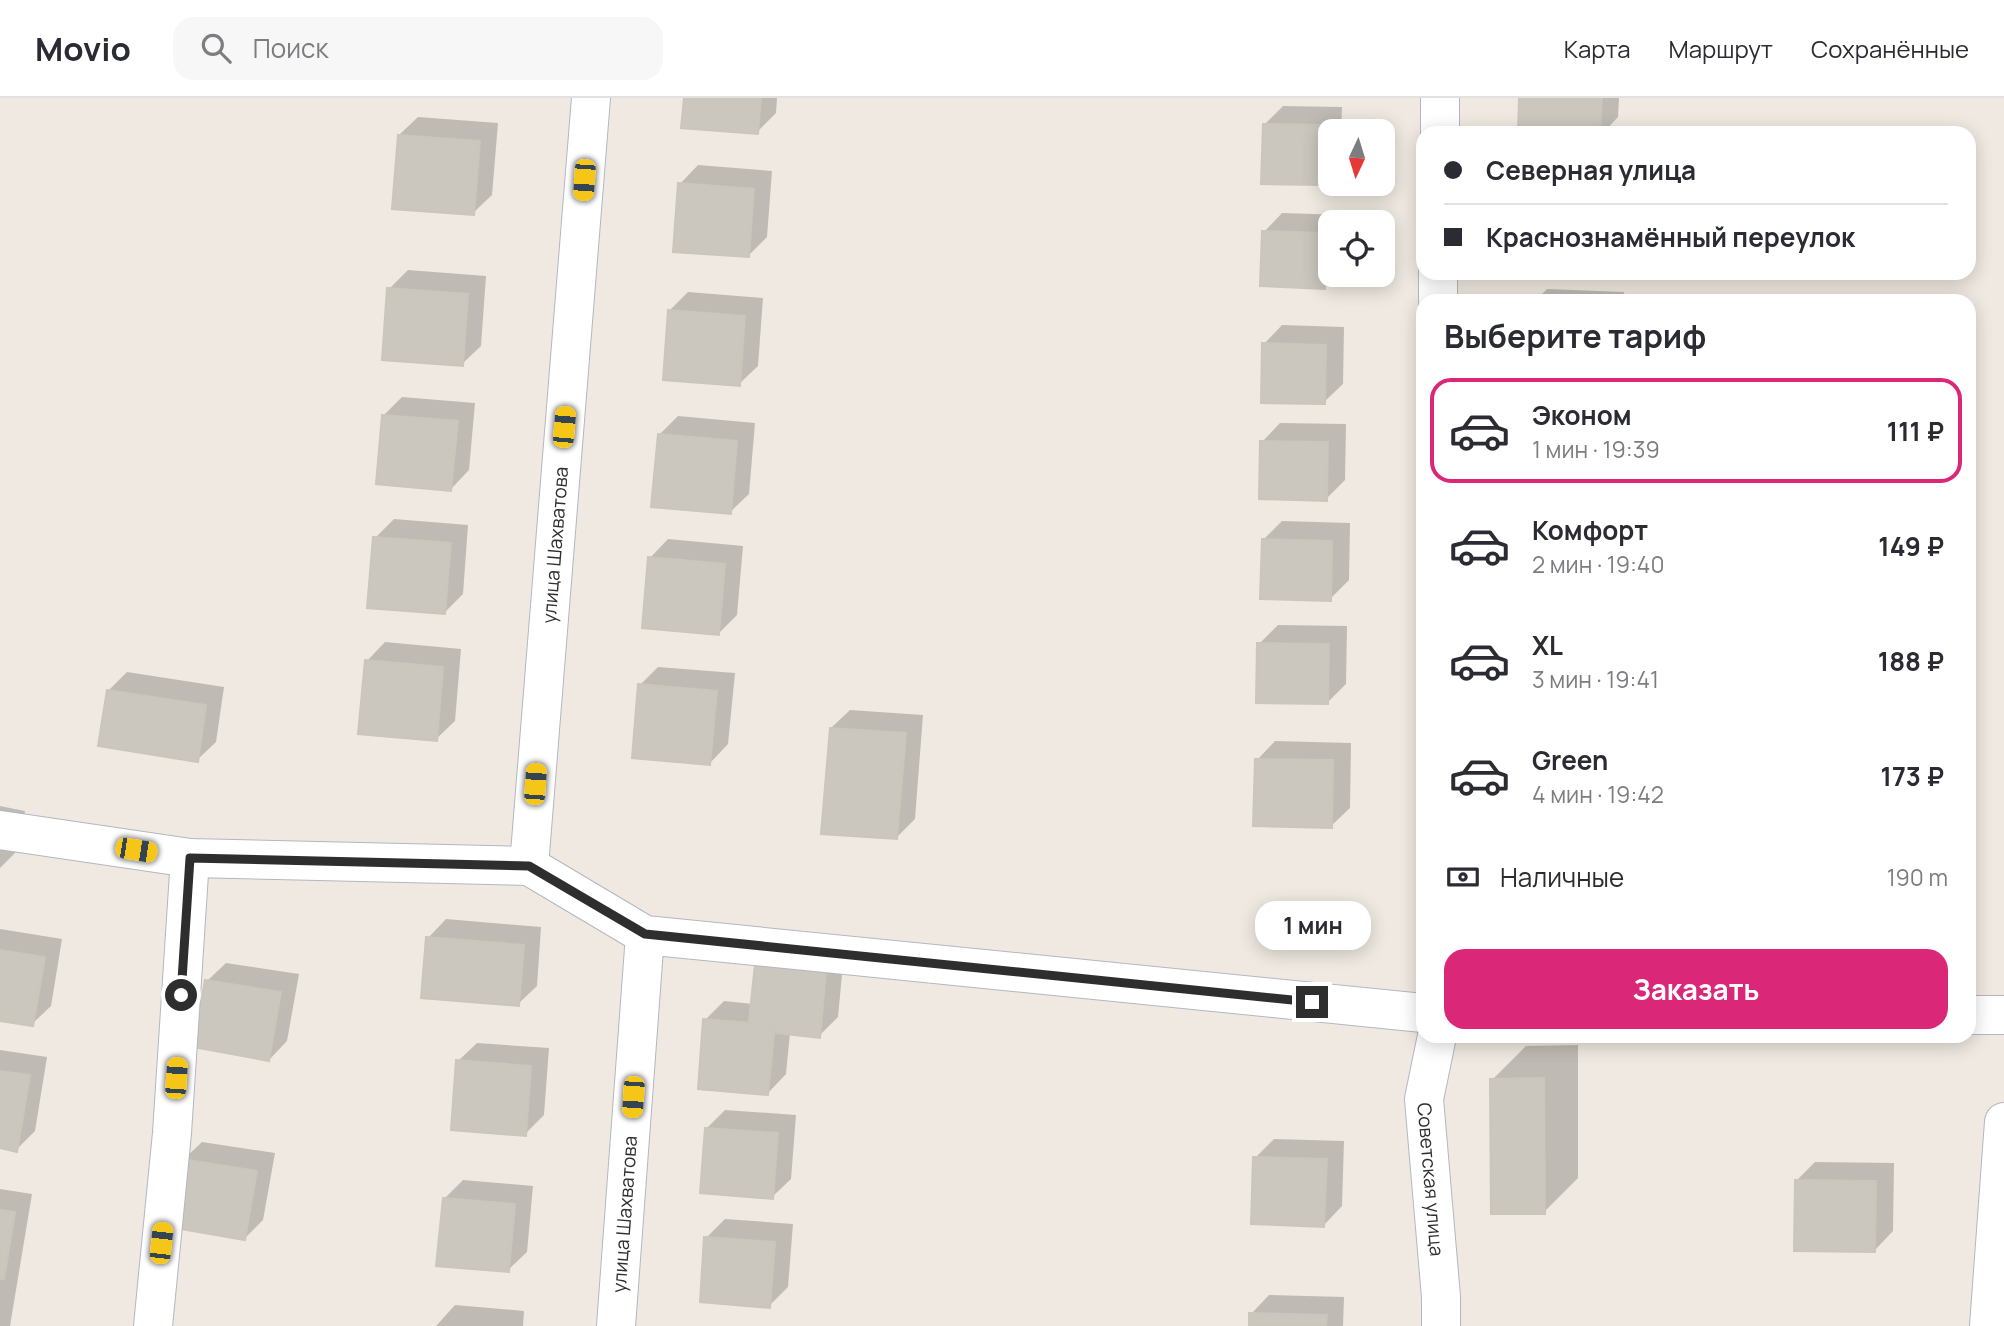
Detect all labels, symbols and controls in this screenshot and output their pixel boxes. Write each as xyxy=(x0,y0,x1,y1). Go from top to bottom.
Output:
search box xyxy=(173,17,663,80)
text: Movio xyxy=(35,26,131,71)
icon: search xyxy=(197,29,235,67)
text: Поиск xyxy=(253,30,328,66)
text: Карта xyxy=(1564,32,1631,65)
text: Маршрут xyxy=(1669,32,1773,65)
text: Сохранённые xyxy=(1811,32,1969,65)
north arrow xyxy=(1318,119,1395,196)
map controls xyxy=(1318,119,1395,287)
text: Северная улица xyxy=(1486,152,1696,188)
car xyxy=(573,158,596,202)
button: locate xyxy=(1318,210,1395,287)
text: Краснознамённый переулок xyxy=(1486,219,1855,255)
text: Выберите тариф xyxy=(1444,314,1706,358)
text: Эконом xyxy=(1532,397,1632,433)
icon: car xyxy=(1448,399,1511,462)
car xyxy=(552,405,577,449)
text: 111 ₽ xyxy=(1887,413,1944,449)
text: 1 мин · 19:39 xyxy=(1532,433,1660,465)
street label: улица Шахватова xyxy=(536,465,574,625)
text: Комфорт xyxy=(1532,512,1648,548)
icon: car xyxy=(1448,514,1511,577)
text: 149 ₽ xyxy=(1878,528,1944,564)
text: 2 мин · 19:40 xyxy=(1532,548,1664,580)
text: XL xyxy=(1532,627,1563,663)
icon: car xyxy=(1448,629,1511,692)
text: 188 ₽ xyxy=(1878,643,1944,679)
text: 3 мин · 19:41 xyxy=(1532,663,1659,695)
text: Green xyxy=(1532,742,1608,778)
icon: car xyxy=(1448,744,1511,807)
text: 173 ₽ xyxy=(1881,758,1944,794)
car xyxy=(524,762,547,806)
text: 4 мин · 19:42 xyxy=(1532,778,1664,810)
car xyxy=(114,836,159,864)
icon: cash xyxy=(1444,858,1482,896)
text: Наличные xyxy=(1500,859,1624,895)
text: 190 m xyxy=(1887,861,1948,893)
callout: 1 мин xyxy=(1254,900,1370,950)
text: 1 мин xyxy=(1283,909,1343,941)
button: Заказать xyxy=(1444,949,1948,1029)
route start xyxy=(165,979,197,1011)
route end xyxy=(1296,986,1328,1018)
car xyxy=(165,1056,188,1100)
car xyxy=(622,1075,645,1119)
street label: Советская улица xyxy=(1411,1102,1450,1257)
street label: улица Шахватова xyxy=(605,1135,643,1294)
car xyxy=(149,1221,174,1265)

